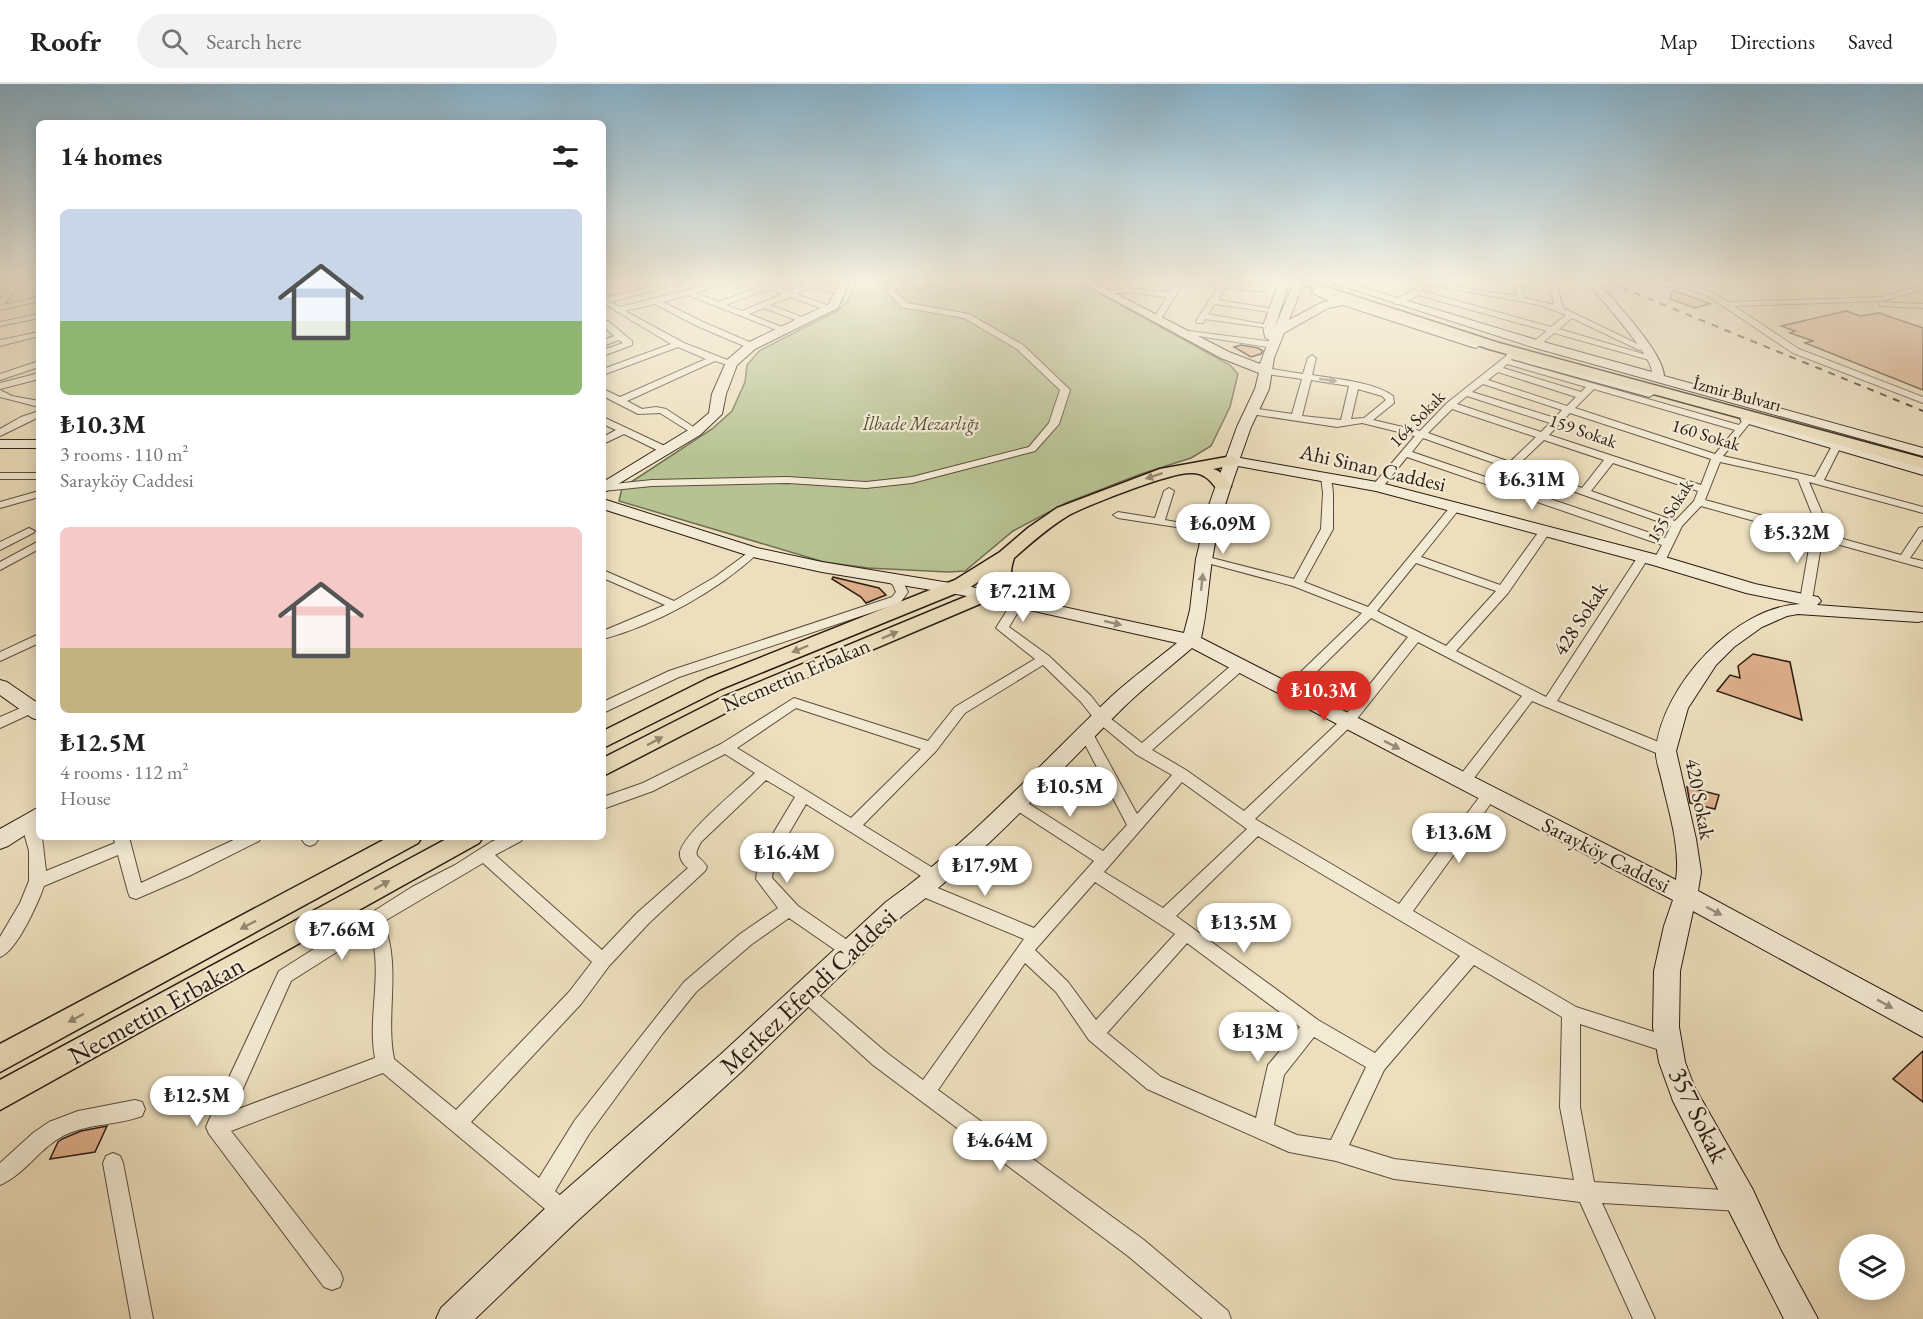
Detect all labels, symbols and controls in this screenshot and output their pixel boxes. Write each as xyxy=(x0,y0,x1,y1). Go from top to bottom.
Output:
search box xyxy=(137,14,557,68)
text: Roofr xyxy=(30,23,101,59)
icon: search xyxy=(158,25,191,58)
text: Search here xyxy=(206,27,302,56)
text: Map xyxy=(1660,28,1697,55)
text: Directions xyxy=(1730,28,1815,55)
text: Saved xyxy=(1848,28,1893,55)
text: 14 homes xyxy=(60,139,162,173)
icon: filters xyxy=(549,140,582,173)
icon: home xyxy=(267,248,375,356)
street label: İzmir Bulvarı xyxy=(1690,371,1784,416)
one-way arrow xyxy=(1318,376,1337,385)
street label: 164 Sokak xyxy=(1384,385,1450,452)
text: ₺10.3M xyxy=(60,407,146,441)
street label: 159 Sokak xyxy=(1546,408,1621,453)
park label: İlbade Mezarlığı xyxy=(861,412,980,436)
street label: 160 Sokak xyxy=(1669,413,1744,456)
street label: Ahi Sinan Caddesi xyxy=(1297,437,1449,497)
text: 3 rooms · 110 m² xyxy=(60,441,188,467)
pin: ₺6.31M xyxy=(1483,460,1581,511)
text: ₺6.31M xyxy=(1499,466,1565,492)
text: Sarayköy Caddesi xyxy=(60,467,194,493)
one-way arrow xyxy=(1145,472,1163,481)
street label: 155 Sokak xyxy=(1641,474,1698,547)
pin: ₺6.09M xyxy=(1174,504,1272,555)
text: ₺6.09M xyxy=(1190,510,1256,536)
pin: ₺5.32M xyxy=(1748,513,1846,564)
text: ₺5.32M xyxy=(1764,519,1830,545)
icon: home xyxy=(267,566,375,674)
pin: ₺7.21M xyxy=(974,572,1072,623)
one-way arrow xyxy=(1197,573,1207,592)
street label: 428 Sokak xyxy=(1546,576,1614,661)
text: ₺7.21M xyxy=(990,578,1056,604)
one-way arrow xyxy=(1104,619,1123,628)
one-way arrow xyxy=(881,630,899,639)
street label: Necmettin Erbakan xyxy=(718,631,874,718)
one-way arrow xyxy=(791,645,809,654)
pin: ₺10.3M xyxy=(1275,671,1373,722)
text: ₺10.3M xyxy=(1291,677,1357,703)
text: ₺12.5M xyxy=(60,725,146,759)
one-way arrow xyxy=(647,736,664,746)
one-way arrow xyxy=(1383,740,1400,750)
street label: 420 Sokak xyxy=(1679,756,1722,843)
text: 4 rooms · 112 m² xyxy=(60,759,188,785)
pin: ₺10.5M xyxy=(1021,767,1119,818)
text: ₺10.5M xyxy=(1037,773,1103,799)
text: House xyxy=(60,785,111,811)
street label: Sarayköy Caddesi xyxy=(1538,811,1675,898)
pin: ₺13.6M xyxy=(1410,813,1508,864)
text: ₺13.6M xyxy=(1426,819,1492,845)
pin: ₺16.4M xyxy=(738,833,836,884)
text: ₺16.4M xyxy=(754,839,820,865)
pin: ₺17.9M xyxy=(936,846,1034,897)
text: ₺17.9M xyxy=(952,852,1018,878)
one-way arrow xyxy=(374,880,391,890)
street label: Merkez Efendi Caddesi xyxy=(712,900,904,1082)
pin: ₺13.5M xyxy=(1195,903,1293,954)
one-way arrow xyxy=(1706,906,1723,916)
text: ₺13.5M xyxy=(1211,909,1277,935)
pin: ₺7.66M xyxy=(293,910,391,961)
text: ₺7.66M xyxy=(309,916,375,942)
one-way arrow xyxy=(239,920,256,930)
street label: Necmettin Erbakan xyxy=(62,948,250,1072)
one-way arrow xyxy=(1877,999,1894,1009)
pin: ₺13M xyxy=(1222,1012,1294,1063)
one-way arrow xyxy=(68,1013,85,1023)
text: ₺13M xyxy=(1233,1018,1283,1044)
street label: 357 Sokak xyxy=(1661,1062,1737,1169)
pin: ₺12.5M xyxy=(148,1076,246,1127)
text: ₺12.5M xyxy=(164,1082,230,1108)
pin: ₺4.64M xyxy=(951,1121,1049,1172)
text: ₺4.64M xyxy=(967,1127,1033,1153)
map controls xyxy=(1839,1234,1905,1300)
button: layers xyxy=(1839,1234,1905,1300)

